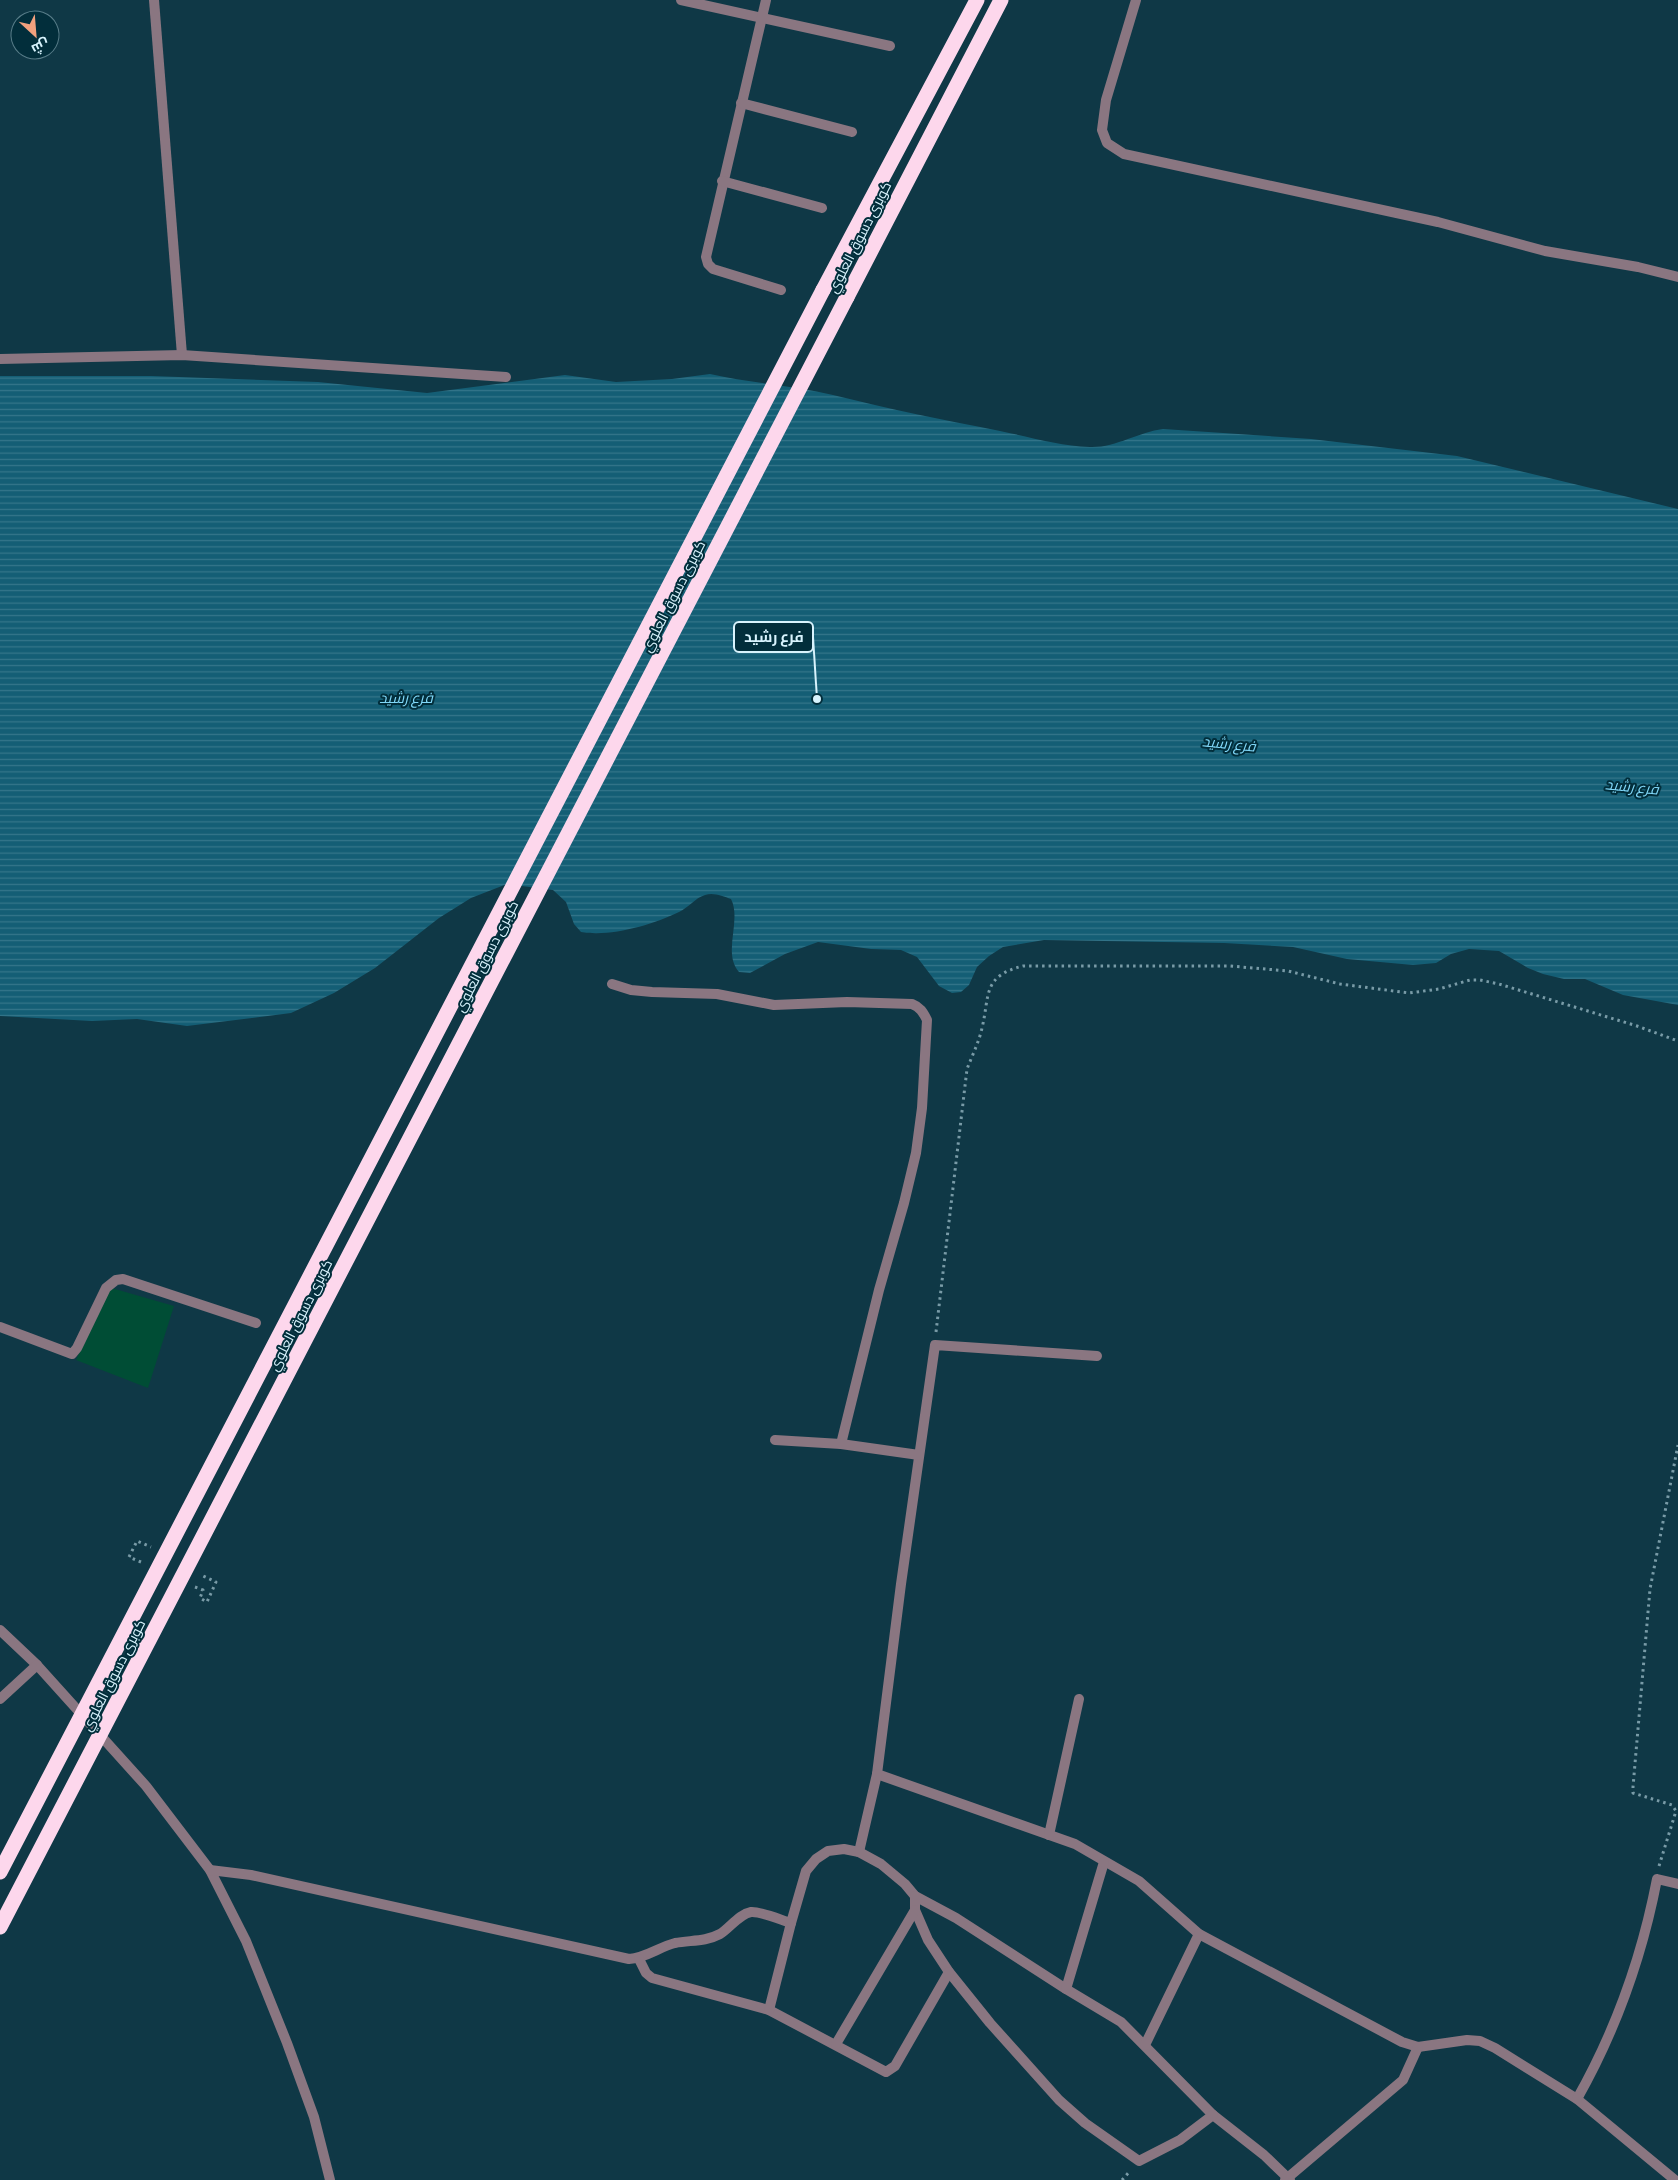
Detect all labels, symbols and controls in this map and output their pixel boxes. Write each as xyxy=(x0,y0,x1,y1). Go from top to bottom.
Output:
north arrow xyxy=(10,10,60,60)
text: ش xyxy=(29,35,53,59)
street label: كوبرى دسوق العلوي xyxy=(824,178,898,297)
street label: كوبرى دسوق العلوي xyxy=(638,537,712,656)
callout: فرع رشيد xyxy=(734,622,813,652)
text: فرع رشيد xyxy=(744,627,804,647)
water label: فرع رشيد xyxy=(379,688,434,708)
water label: فرع رشيد xyxy=(1201,731,1257,757)
water label: فرع رشيد xyxy=(1604,774,1660,800)
street label: كوبرى دسوق العلوي xyxy=(451,897,525,1016)
street label: كوبرى دسوق العلوي xyxy=(265,1256,339,1375)
street label: كوبرى دسوق العلوي xyxy=(78,1616,152,1735)

